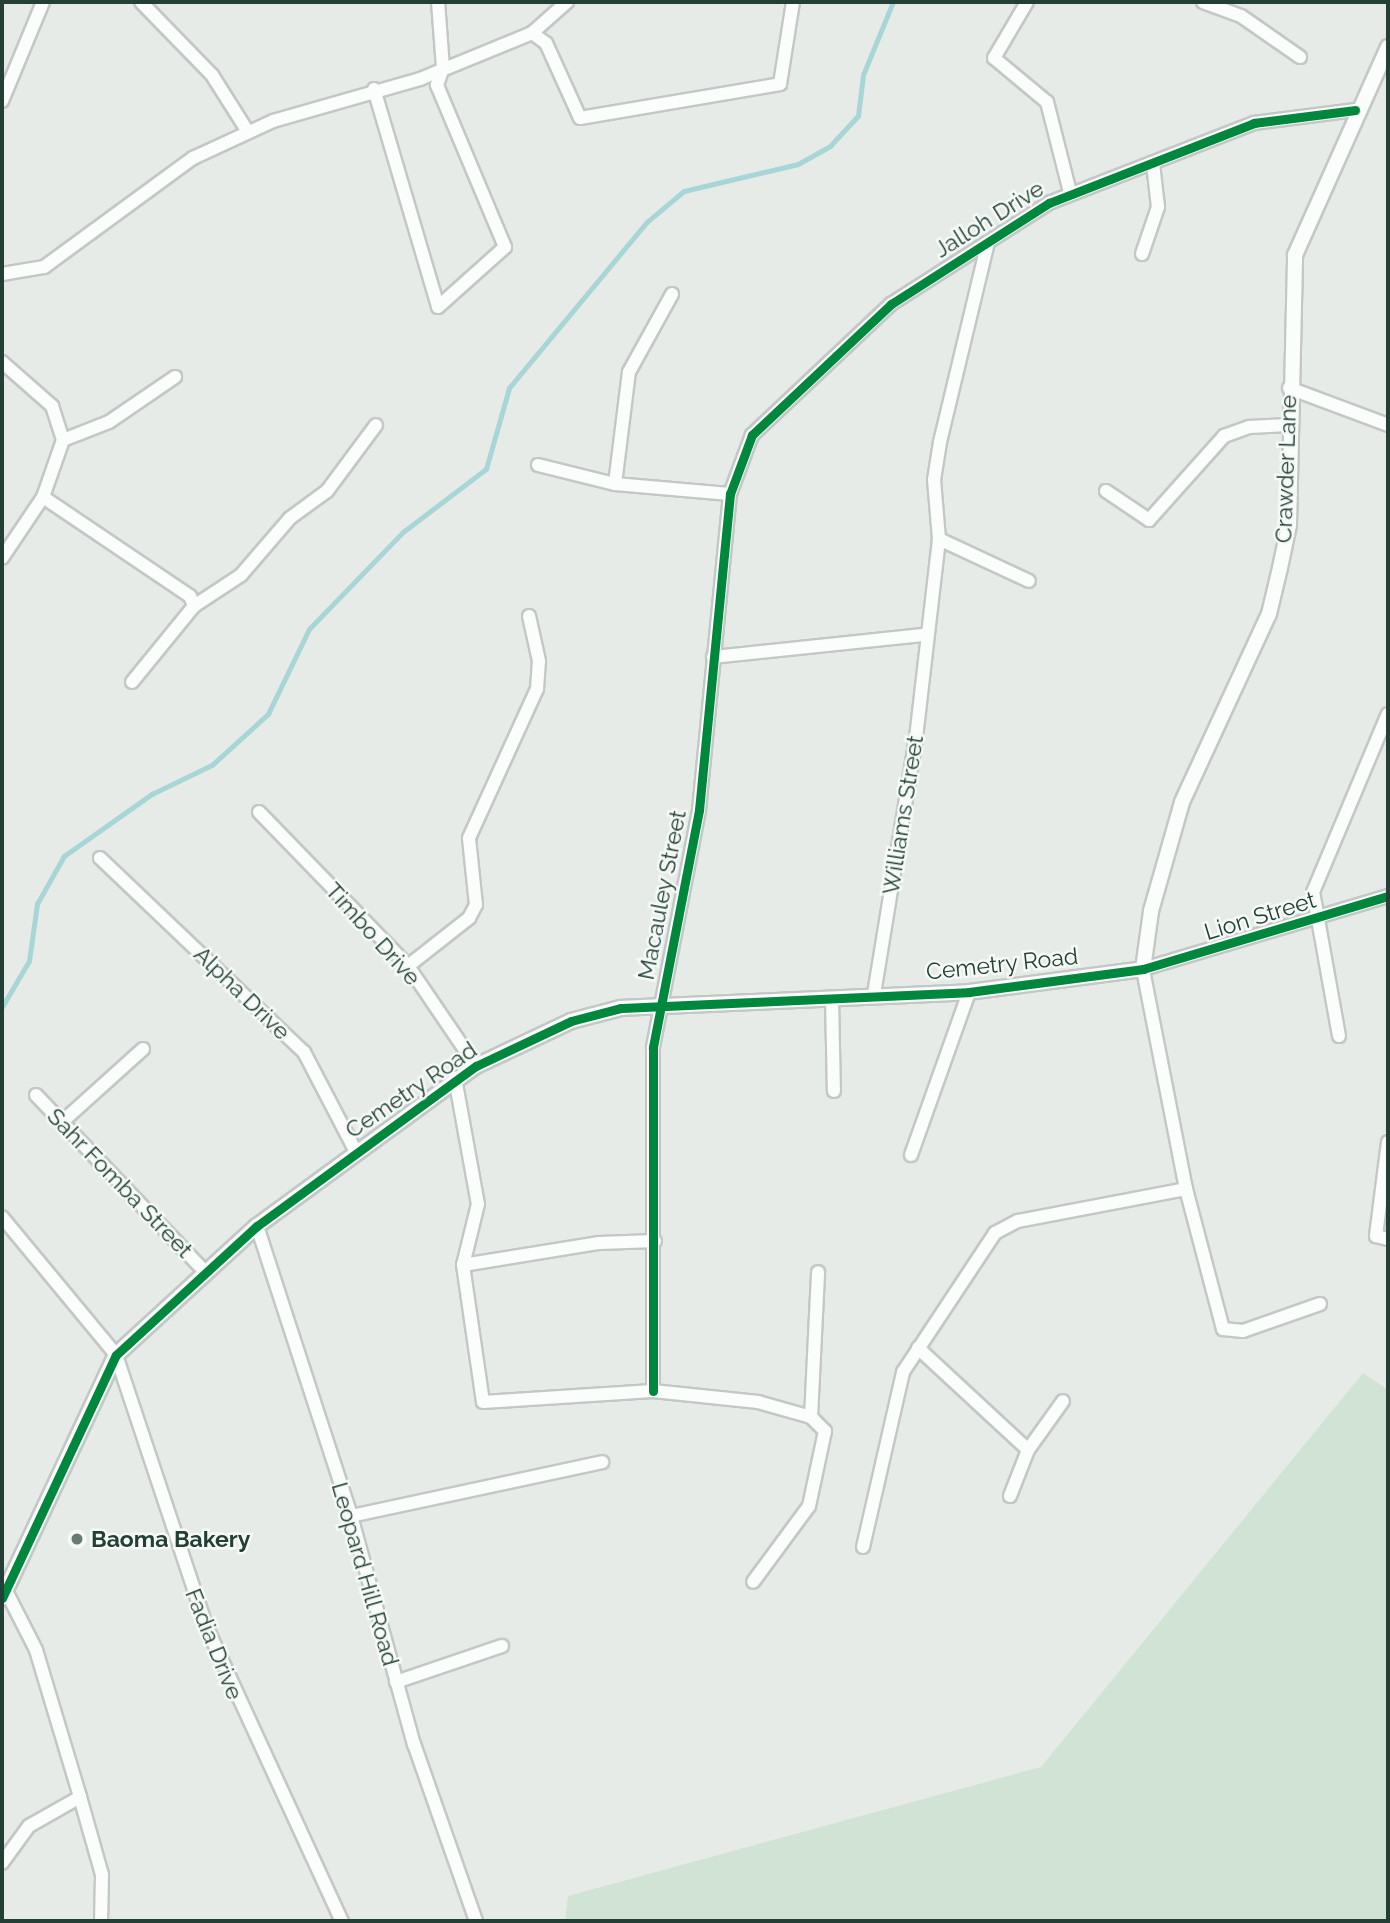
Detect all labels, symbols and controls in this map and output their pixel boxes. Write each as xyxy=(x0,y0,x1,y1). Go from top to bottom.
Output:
street label: Jalloh Drive xyxy=(929,175,1049,263)
street label: Crawder Lane xyxy=(1270,394,1302,544)
street label: Williams Street xyxy=(877,733,929,897)
street label: Macauley Street xyxy=(632,807,692,983)
street label: Timbo Drive xyxy=(320,877,426,991)
street label: Lion Street xyxy=(1201,886,1319,946)
street label: Alpha Drive xyxy=(188,940,296,1046)
street label: Cemetry Road xyxy=(924,942,1080,986)
street label: Cemetry Road xyxy=(340,1036,482,1144)
street label: Sahr Fomba Street xyxy=(41,1102,199,1264)
street label: Leopard Hill Road xyxy=(325,1479,405,1669)
place label: Baoma Bakery xyxy=(91,1525,250,1553)
marker: Baoma Bakery xyxy=(69,1531,85,1547)
street label: Fadia Drive xyxy=(179,1585,249,1703)

